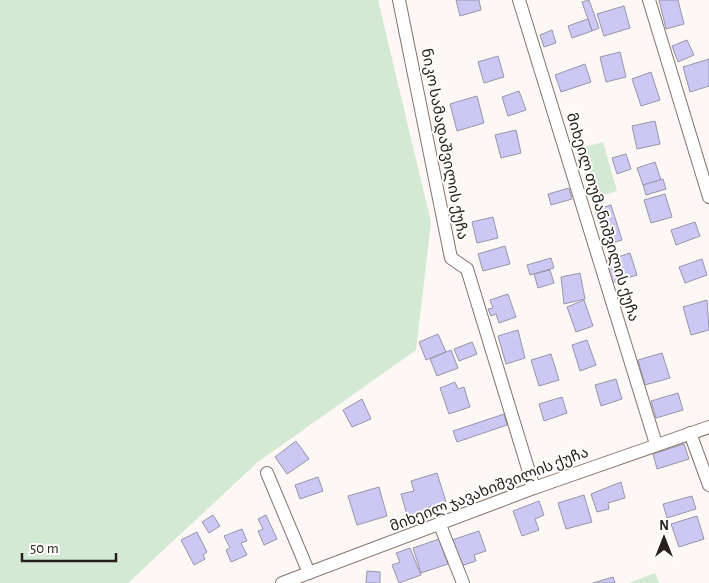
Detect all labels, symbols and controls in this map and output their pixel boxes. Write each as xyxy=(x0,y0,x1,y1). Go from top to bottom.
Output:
street label: ნიკო სამადაშვილის ქუჩა xyxy=(418,47,470,241)
street label: მიხეილ თუმანიშვილის ქუჩა xyxy=(563,111,641,324)
street label: მიხეილ ჯავახიშვილის ქუჩა xyxy=(388,445,591,535)
north arrow xyxy=(639,513,689,563)
text: N xyxy=(659,519,669,533)
scale bar xyxy=(22,530,116,562)
text: 50 m xyxy=(30,541,59,556)

